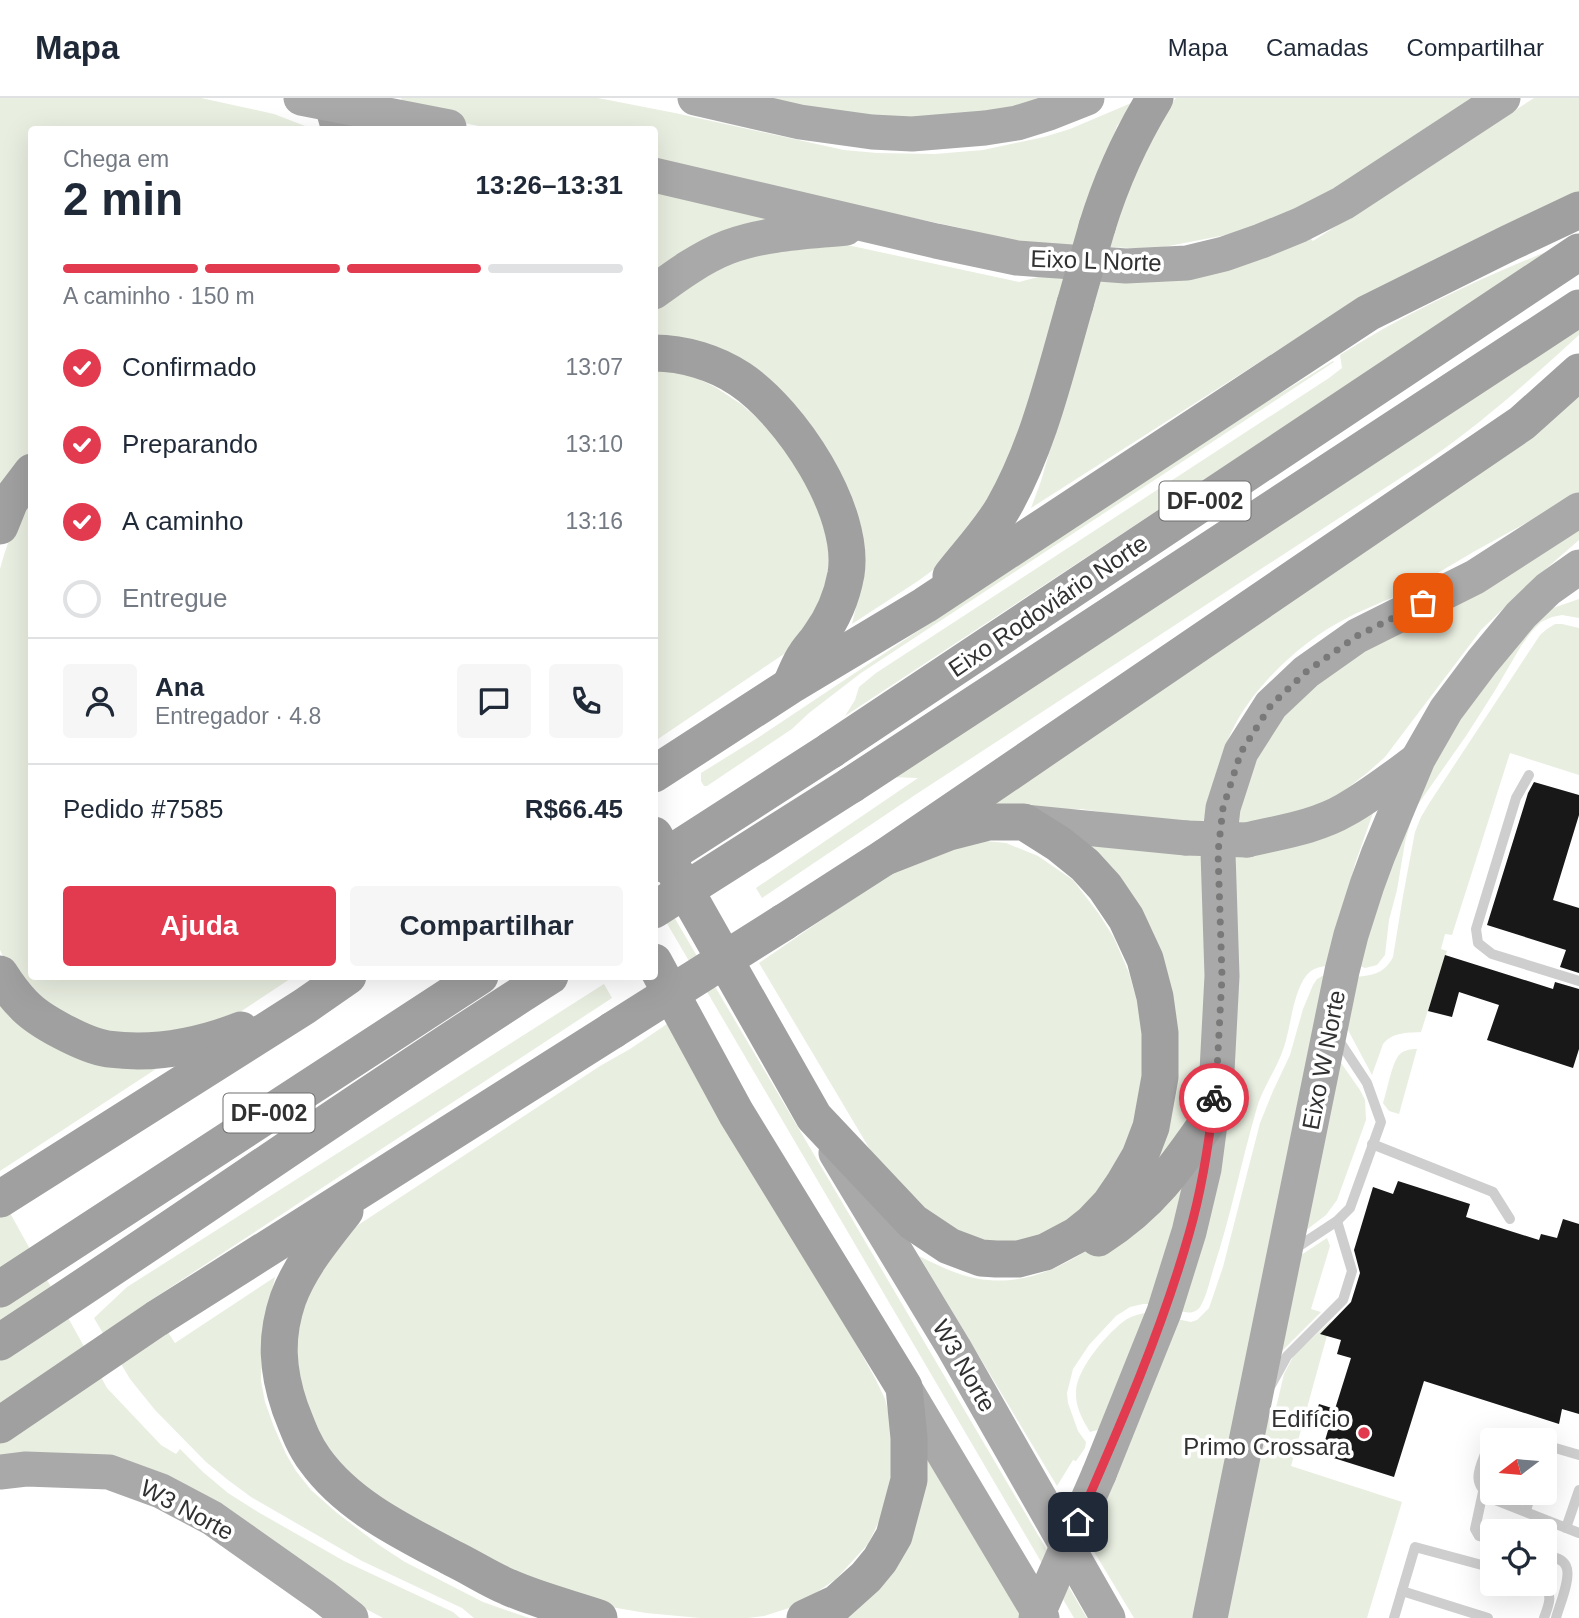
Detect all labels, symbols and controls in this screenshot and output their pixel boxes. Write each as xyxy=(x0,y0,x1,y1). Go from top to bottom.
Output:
text: Mapa xyxy=(35,29,119,66)
text: Mapa xyxy=(1168,34,1228,61)
text: Camadas xyxy=(1266,34,1369,61)
text: Compartilhar xyxy=(1407,34,1544,61)
text: Chega em xyxy=(63,146,169,172)
text: 13:26–13:31 xyxy=(476,170,623,200)
text: 2 min xyxy=(63,173,183,225)
street label: Eixo L Norte xyxy=(1030,245,1162,276)
text: A caminho · 150 m xyxy=(63,283,255,309)
icon: check xyxy=(63,349,101,387)
text: Confirmado xyxy=(122,352,256,382)
text: 13:07 xyxy=(565,354,623,380)
icon: check xyxy=(63,426,101,464)
text: Preparando xyxy=(122,429,258,459)
text: 13:10 xyxy=(565,431,623,457)
road number: DF-002 xyxy=(1160,482,1250,520)
icon: check xyxy=(63,503,101,541)
text: A caminho xyxy=(122,506,243,536)
text: 13:16 xyxy=(565,508,623,534)
street label: Eixo Rodoviário Norte xyxy=(943,529,1152,682)
pin xyxy=(1393,573,1453,633)
text: Entregue xyxy=(122,583,228,613)
icon: bag xyxy=(1404,584,1442,622)
button: person xyxy=(63,664,137,738)
button: chat xyxy=(457,664,531,738)
button: phone xyxy=(549,664,623,738)
text: Ana xyxy=(155,672,204,702)
text: Entregador · 4.8 xyxy=(155,703,321,729)
text: Pedido #7585 xyxy=(63,794,223,824)
text: R$66.45 xyxy=(525,794,623,824)
button: Ajuda xyxy=(63,886,336,966)
button: Compartilhar xyxy=(350,886,623,966)
street label: Eixo W Norte xyxy=(1297,988,1350,1132)
courier xyxy=(1179,1063,1249,1133)
icon: bike xyxy=(1195,1079,1233,1117)
road number: DF-002 xyxy=(224,1094,314,1132)
street label: W3 Norte xyxy=(927,1315,1001,1416)
place label: Edifício Primo Crossara xyxy=(1183,1405,1351,1460)
marker: Edifício Primo Crossara xyxy=(1356,1425,1372,1441)
north arrow xyxy=(1480,1428,1558,1505)
map controls xyxy=(1480,1428,1557,1596)
street label: W3 Norte xyxy=(136,1474,238,1545)
pin xyxy=(1048,1492,1108,1552)
icon: home xyxy=(1059,1503,1097,1541)
button: locate xyxy=(1480,1519,1557,1596)

